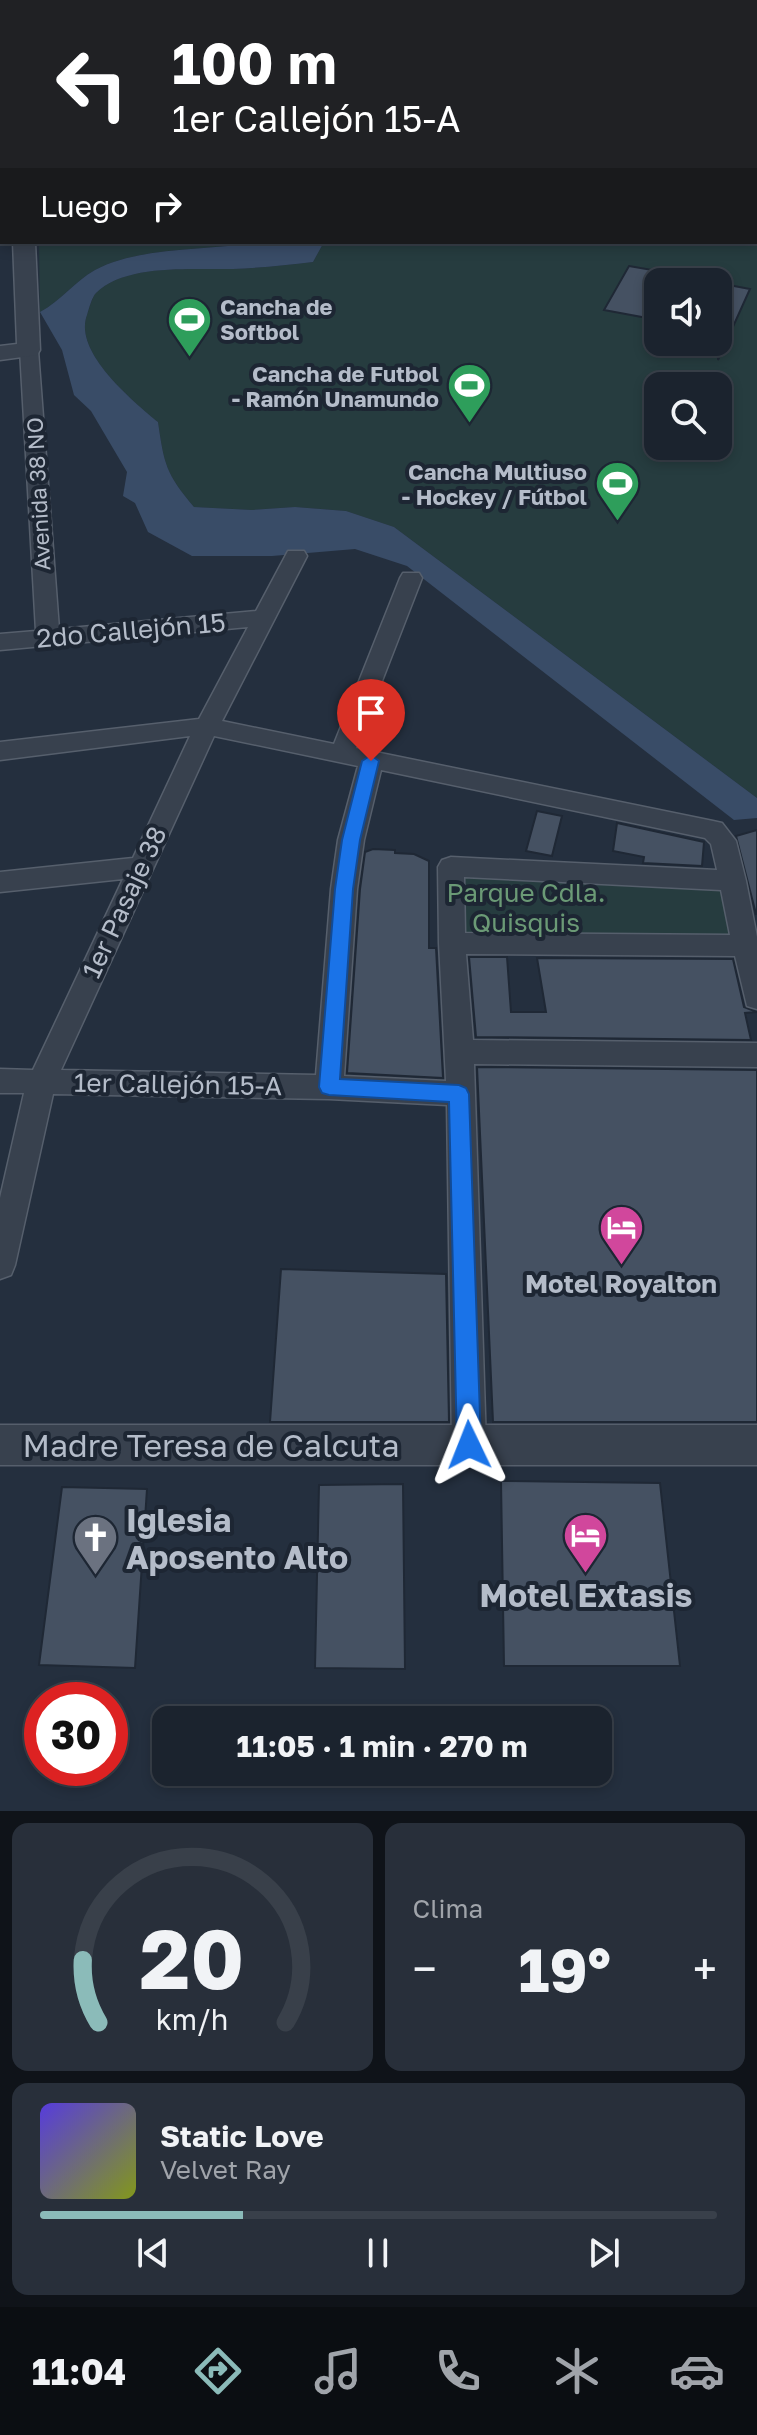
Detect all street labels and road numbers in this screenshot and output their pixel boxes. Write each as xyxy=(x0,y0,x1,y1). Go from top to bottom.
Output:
street label: Avenida 38 NO xyxy=(20,417,56,571)
street label: 2do Callejón 15 xyxy=(35,606,227,654)
street label: 1er Pasaje 38 xyxy=(75,821,173,983)
street label: 1er Callejón 15-A xyxy=(74,1067,282,1101)
street label: Madre Teresa de Calcuta xyxy=(23,1426,399,1464)

